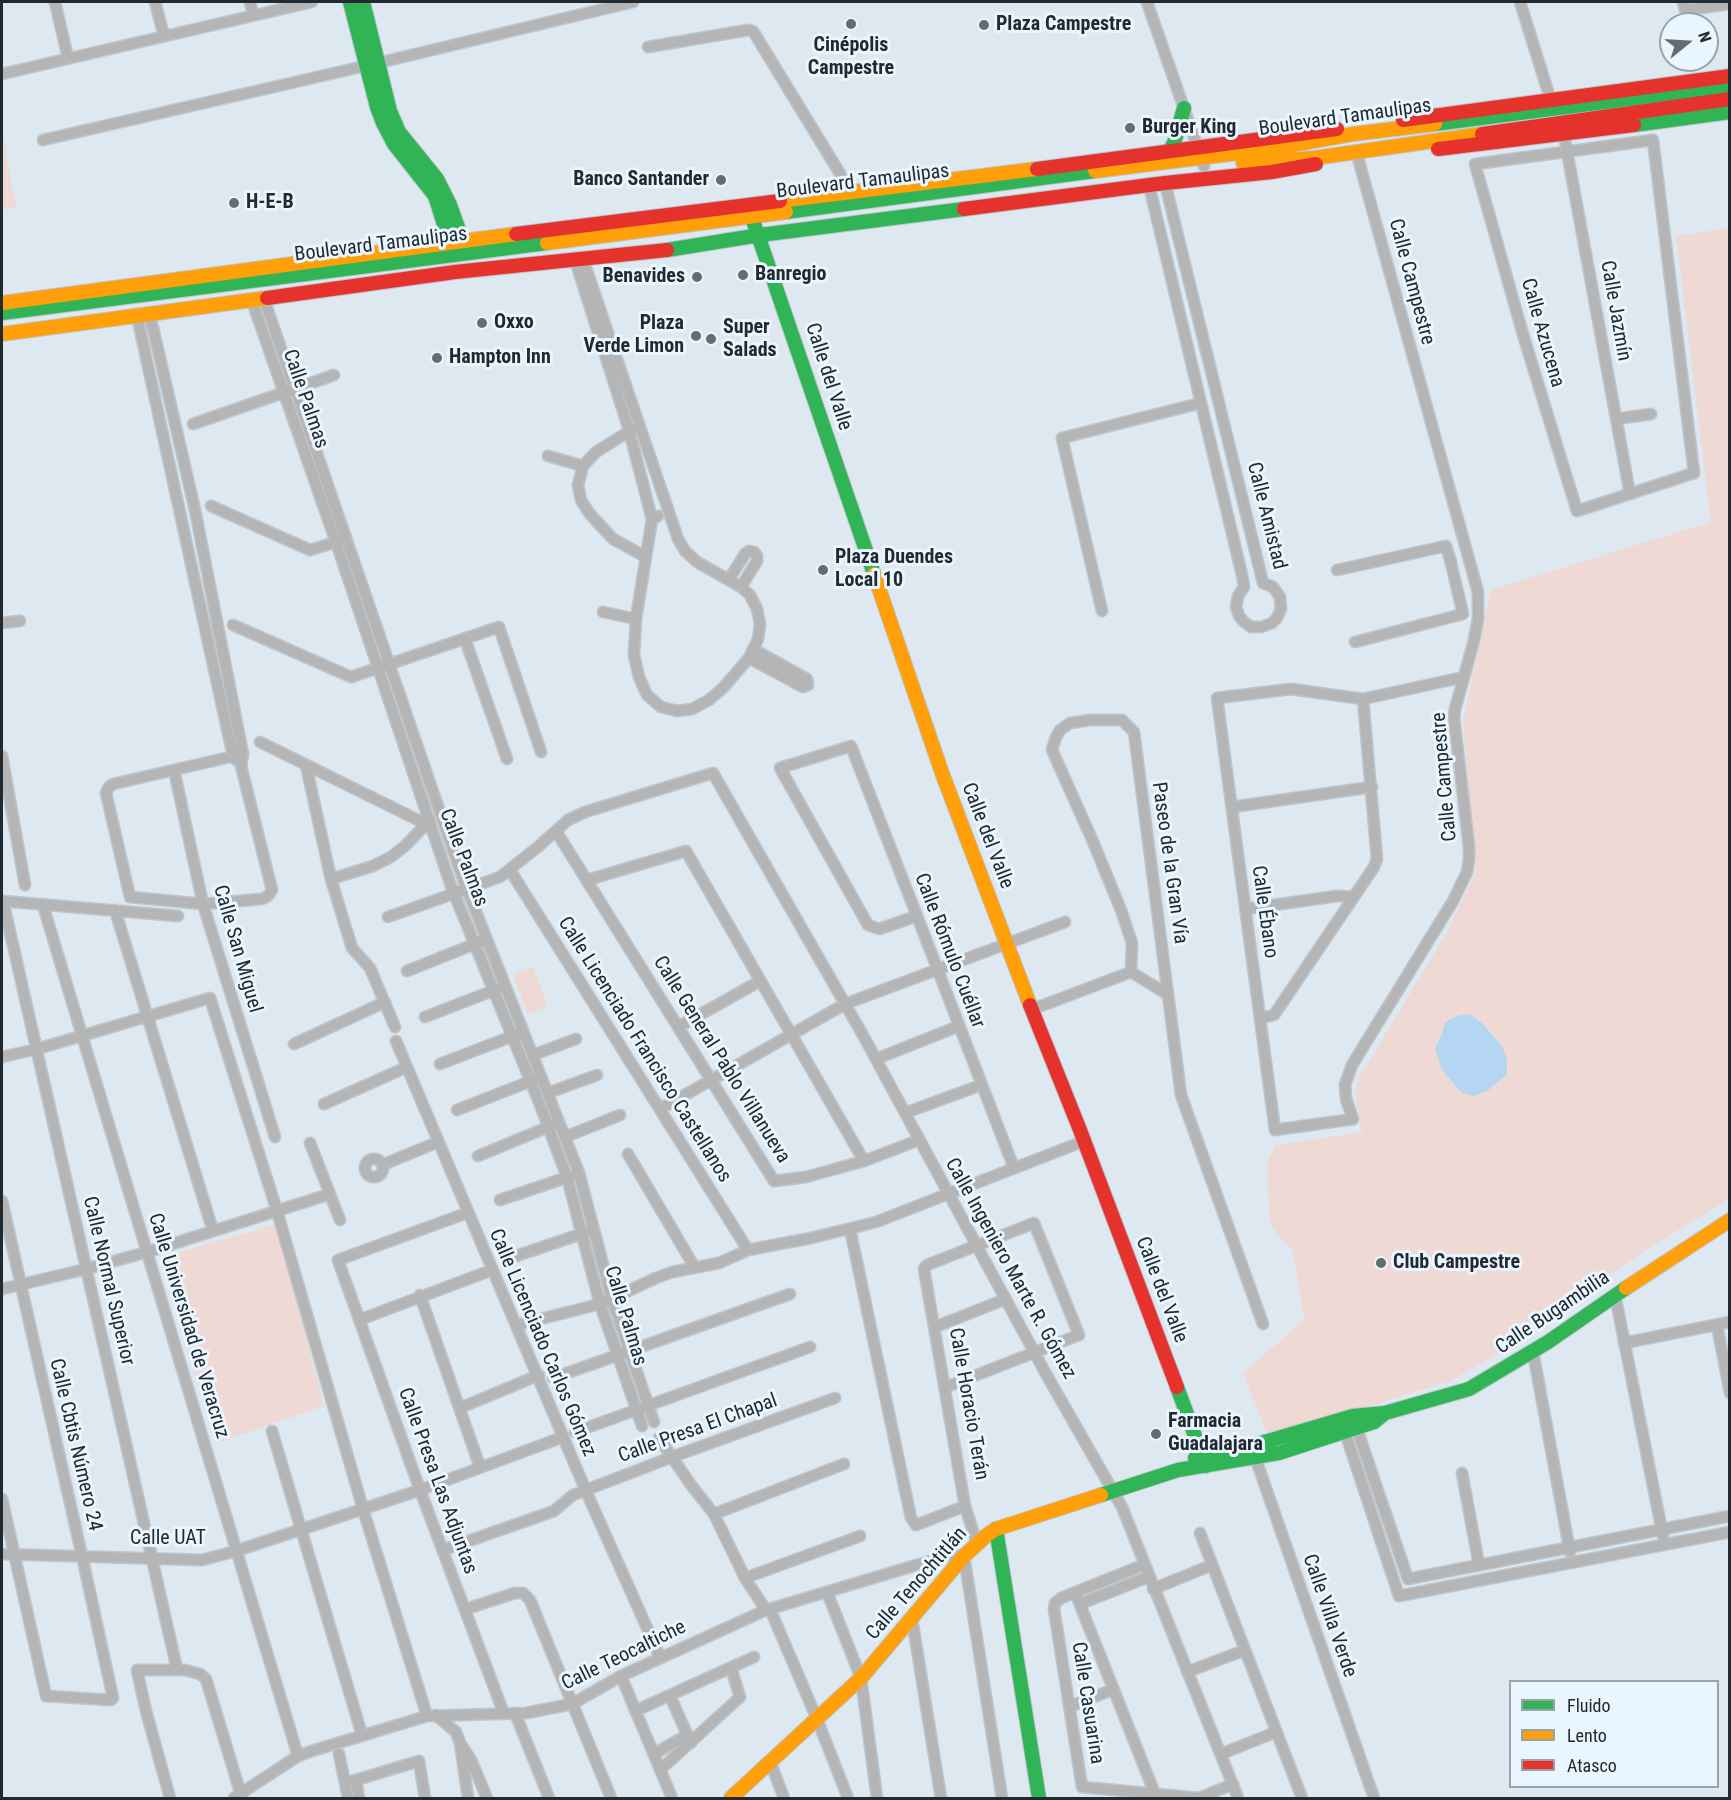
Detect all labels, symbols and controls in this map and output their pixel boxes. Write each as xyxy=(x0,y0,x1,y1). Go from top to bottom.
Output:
north arrow xyxy=(1659,12,1719,72)
place label: Plaza Campestre xyxy=(996,13,1131,37)
marker: Cinépolis Campestre xyxy=(844,17,858,31)
marker: Plaza Campestre xyxy=(977,18,991,32)
text: N xyxy=(1694,29,1715,44)
place label: Cinépolis Campestre xyxy=(808,34,894,81)
street label: Boulevard Tamaulipas xyxy=(1257,94,1433,142)
place label: Burger King xyxy=(1142,116,1236,140)
marker: Burger King xyxy=(1123,121,1137,135)
street label: Boulevard Tamaulipas xyxy=(775,159,951,205)
place label: Banco Santander xyxy=(573,168,709,192)
marker: Banco Santander xyxy=(714,173,728,187)
place label: H-E-B xyxy=(246,191,294,215)
marker: H-E-B xyxy=(227,196,241,210)
street label: Calle Campestre xyxy=(1383,216,1439,348)
street label: Boulevard Tamaulipas xyxy=(293,222,469,268)
street label: Calle Jazmín xyxy=(1594,259,1636,363)
place label: Banregio xyxy=(755,263,827,287)
place label: Benavides xyxy=(603,265,685,289)
marker: Banregio xyxy=(736,268,750,282)
marker: Benavides xyxy=(690,270,704,284)
street label: Calle Azucena xyxy=(1515,276,1569,390)
place label: Oxxo xyxy=(494,311,534,335)
place label: Plaza Verde Limon xyxy=(584,312,684,359)
marker: Oxxo xyxy=(475,316,489,330)
place label: Super Salads xyxy=(723,316,777,363)
street label: Calle del Valle xyxy=(799,320,857,434)
marker: Plaza Verde Limon xyxy=(689,329,703,343)
marker: Super Salads xyxy=(704,332,718,346)
street label: Calle Palmas xyxy=(277,346,333,452)
place label: Hampton Inn xyxy=(449,346,551,370)
marker: Hampton Inn xyxy=(430,351,444,365)
street label: Calle Amistad xyxy=(1241,460,1291,572)
place label: Plaza Duendes Local 10 xyxy=(835,546,953,593)
marker: Plaza Duendes Local 10 xyxy=(816,563,830,577)
street label: Calle Campestre xyxy=(1427,711,1463,843)
street label: Calle del Valle xyxy=(956,780,1018,892)
street label: Paseo de la Gran Vía xyxy=(1146,781,1192,945)
street label: Calle Palmas xyxy=(433,806,493,910)
street label: Calle Ébano xyxy=(1246,864,1282,960)
street label: Calle Rómulo Cuéllar xyxy=(908,870,990,1032)
street label: Calle San Miguel xyxy=(207,882,267,1016)
street label: Calle Licenciado Francisco Castellanos xyxy=(552,913,736,1187)
street label: Calle General Pablo Villanueva xyxy=(647,952,795,1168)
street label: Calle Ingeniero Marte R. Gómez xyxy=(939,1154,1081,1384)
street label: Calle Normal Superior xyxy=(77,1194,139,1368)
street label: Calle Universidad de Veracruz xyxy=(142,1210,234,1442)
street label: Calle Licenciado Carlos Gómez xyxy=(483,1226,601,1460)
street label: Calle del Valle xyxy=(1130,1234,1192,1346)
place label: Club Campestre xyxy=(1393,1251,1520,1275)
marker: Club Campestre xyxy=(1374,1256,1388,1270)
street label: Calle Palmas xyxy=(598,1263,652,1369)
street label: Calle Bugambilia xyxy=(1491,1266,1615,1360)
street label: Calle Horacio Terán xyxy=(943,1326,993,1482)
street label: Calle Cbtis Número 24 xyxy=(43,1356,107,1534)
street label: Calle Presa Las Adjuntas xyxy=(392,1385,482,1577)
street label: Calle Presa El Chapal xyxy=(615,1389,781,1469)
place label: Farmacia Guadalajara xyxy=(1168,1410,1263,1457)
marker: Farmacia Guadalajara xyxy=(1149,1427,1163,1441)
street label: Calle Tenochtitlán xyxy=(861,1523,973,1645)
street label: Calle UAT xyxy=(130,1527,206,1551)
street label: Calle Villa Verde xyxy=(1297,1551,1361,1681)
street label: Calle Teocaltiche xyxy=(558,1616,690,1696)
street label: Calle Casuarina xyxy=(1066,1640,1108,1766)
legend xyxy=(1509,1680,1719,1788)
text: Fluido xyxy=(1567,1695,1611,1716)
text: Lento xyxy=(1567,1725,1607,1746)
text: Atasco xyxy=(1567,1755,1617,1776)

